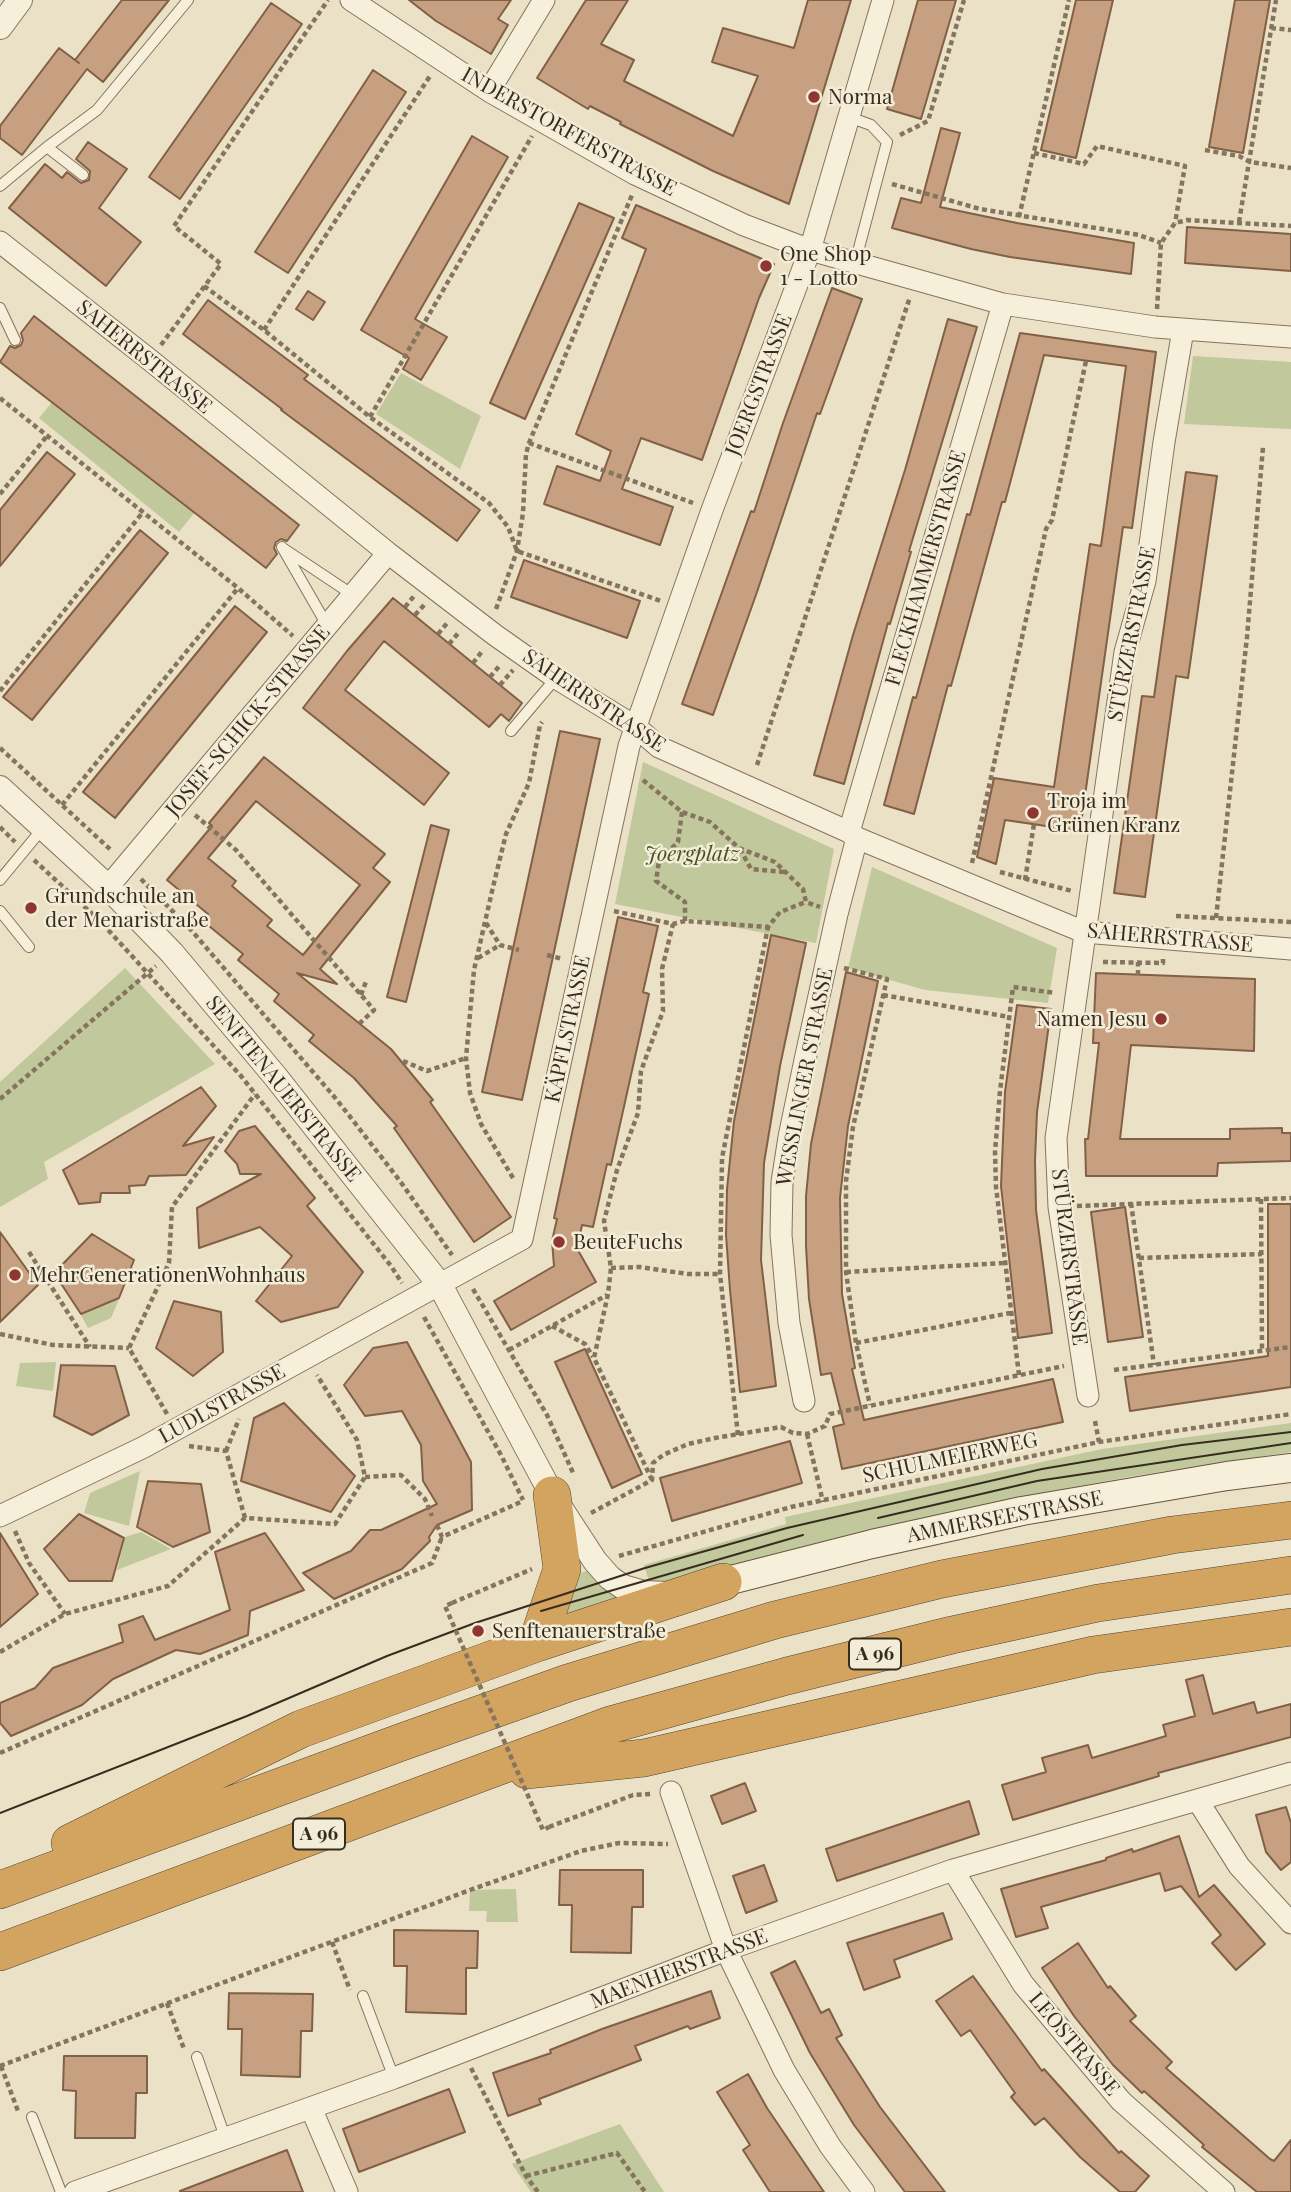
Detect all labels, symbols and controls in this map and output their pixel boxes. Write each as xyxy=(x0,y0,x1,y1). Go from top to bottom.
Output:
street label: INDERSTORFERSTRASSE xyxy=(457,62,681,202)
place label: Norma xyxy=(828,84,892,110)
marker: Norma xyxy=(806,89,822,105)
place label: One Shop 1 - Lotto xyxy=(780,241,871,291)
marker: One Shop 1 - Lotto xyxy=(758,258,774,274)
street label: SAHERRSTRASSE xyxy=(71,295,217,419)
street label: JOERGSTRASSE xyxy=(720,311,798,459)
street label: FLECKHAMMERSTRASSE xyxy=(880,447,972,689)
street label: STÜRZERSTRASSE xyxy=(1103,544,1161,724)
street label: JOSEF-SCHICK-STRASSE xyxy=(160,620,336,822)
street label: SAHERRSTRASSE xyxy=(518,644,670,758)
place label: Troja im Grünen Kranz xyxy=(1047,788,1180,838)
marker: Troja im Grünen Kranz xyxy=(1025,805,1041,821)
park label: Joergplatz xyxy=(645,841,739,867)
place label: Grundschule an der Menaristraße xyxy=(45,883,209,933)
marker: Grundschule an der Menaristraße xyxy=(23,900,39,916)
street label: SAHERRSTRASSE xyxy=(1086,918,1254,958)
street label: KÄPFLSTRASSE xyxy=(540,953,596,1105)
street label: WESSLINGER STRASSE xyxy=(771,966,839,1188)
street label: SENFTENAUERSTRASSE xyxy=(200,991,366,1187)
place label: Namen Jesu xyxy=(1036,1006,1147,1032)
marker: Namen Jesu xyxy=(1153,1011,1169,1027)
street label: STÜRZERSTRASSE xyxy=(1046,1167,1092,1347)
place label: BeuteFuchs xyxy=(573,1229,683,1255)
marker: BeuteFuchs xyxy=(551,1234,567,1250)
place label: MehrGenerationenWohnhaus xyxy=(29,1262,305,1288)
marker: MehrGenerationenWohnhaus xyxy=(7,1267,23,1283)
street label: LUDLSTRASSE xyxy=(154,1359,290,1449)
street label: SCHULMEIERWEG xyxy=(860,1427,1040,1489)
street label: AMMERSEESTRASSE xyxy=(905,1486,1105,1548)
place label: Senftenauerstraße xyxy=(492,1618,666,1644)
marker: Senftenauerstraße xyxy=(470,1623,486,1639)
road number: A 96 xyxy=(849,1638,901,1670)
road number: A 96 xyxy=(293,1818,345,1850)
street label: MAENHERSTRASSE xyxy=(587,1924,771,2014)
street label: LEOSTRASSE xyxy=(1023,1987,1125,2101)

